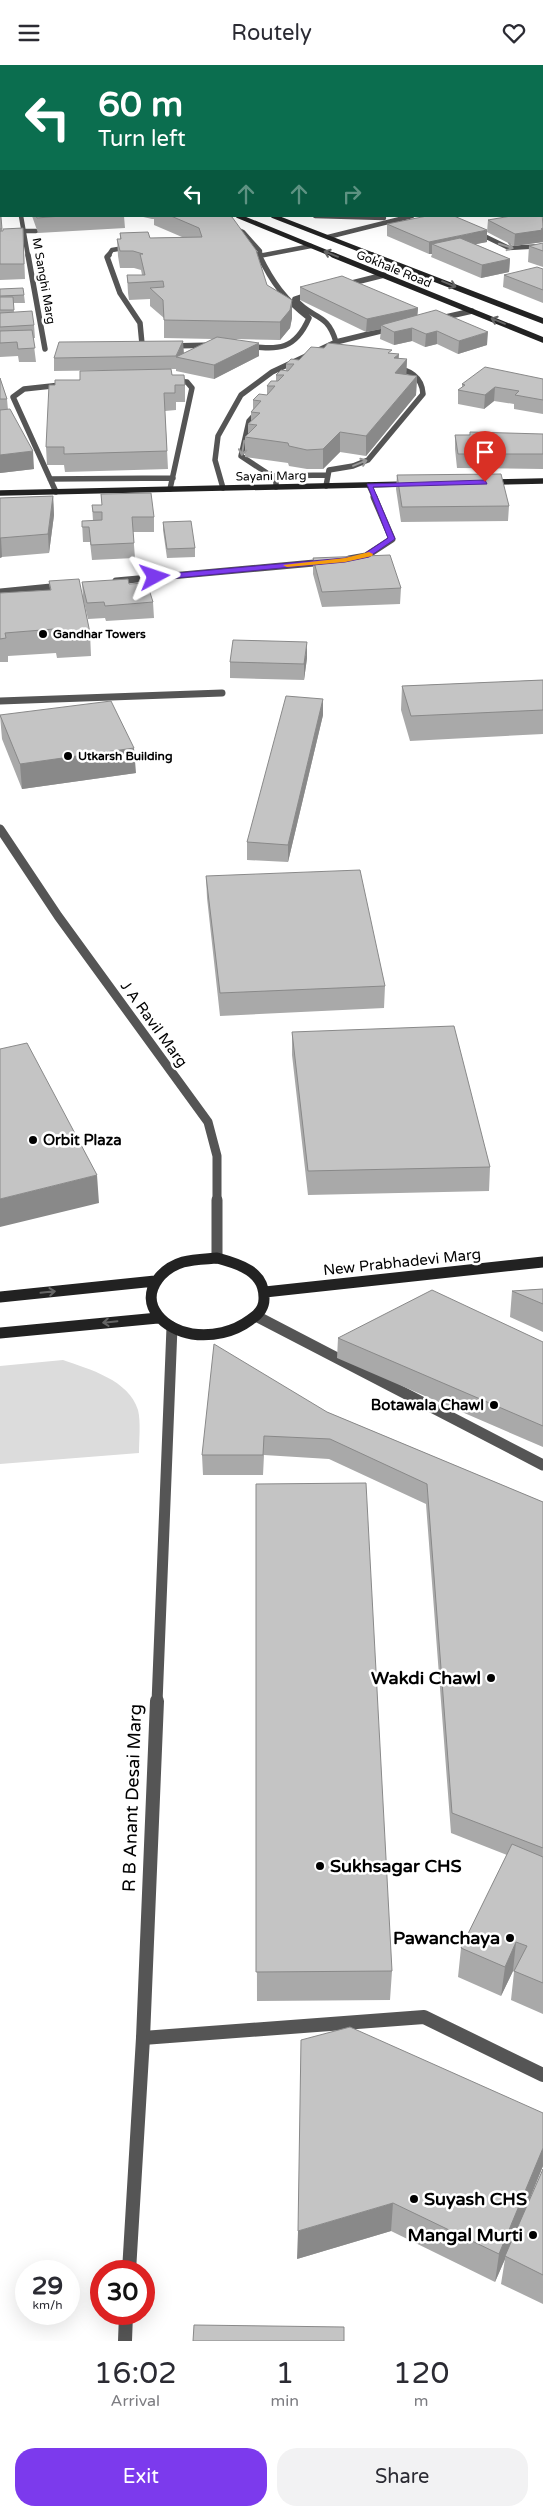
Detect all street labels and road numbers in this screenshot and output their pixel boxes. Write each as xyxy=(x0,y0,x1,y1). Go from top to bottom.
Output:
street label: M Sanghi Marg xyxy=(30,237,58,325)
street label: Gokhale Road xyxy=(354,248,434,290)
street label: Sayani Marg xyxy=(235,468,307,484)
street label: J A Ravil Marg xyxy=(117,977,191,1071)
street label: New Prabhadevi Marg xyxy=(322,1245,482,1279)
street label: R B Anant Desai Marg xyxy=(118,1704,146,1892)

